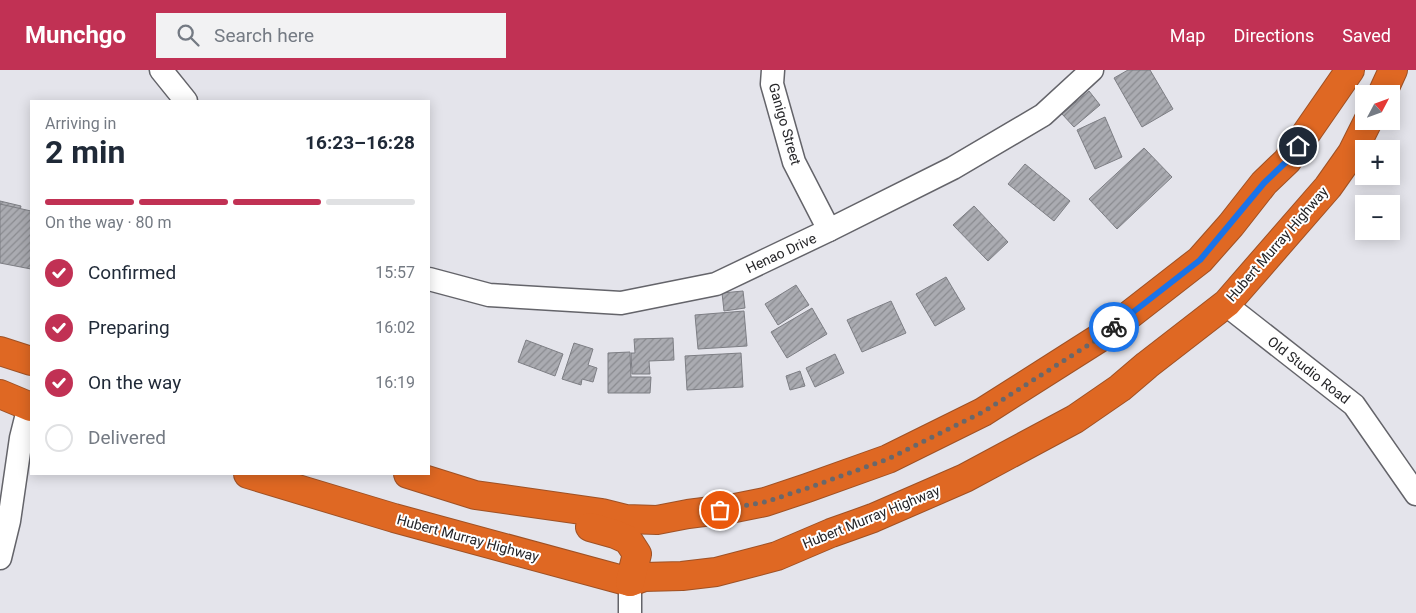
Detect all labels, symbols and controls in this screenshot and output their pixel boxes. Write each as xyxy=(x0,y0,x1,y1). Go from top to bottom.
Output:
search box xyxy=(156,13,506,58)
text: Munchgo xyxy=(25,21,126,49)
icon: search xyxy=(174,21,202,49)
text: Search here xyxy=(214,24,314,47)
text: Map xyxy=(1170,25,1205,46)
text: Directions xyxy=(1233,25,1314,46)
text: Saved xyxy=(1342,25,1391,46)
street label: Ganigo Street xyxy=(766,81,804,167)
north arrow xyxy=(1355,85,1400,130)
map controls xyxy=(1355,85,1400,240)
text: Arriving in xyxy=(45,114,116,133)
pin xyxy=(1277,125,1319,167)
text: 16:23–16:28 xyxy=(305,131,415,154)
icon: home xyxy=(1284,132,1312,160)
text: 2 min xyxy=(45,133,125,171)
button: + xyxy=(1355,140,1400,185)
street label: Hubert Murray Highway xyxy=(1223,183,1331,305)
button: − xyxy=(1355,195,1400,240)
text: On the way · 80 m xyxy=(45,213,172,232)
street label: Henao Drive xyxy=(743,230,819,276)
icon: check xyxy=(45,259,73,287)
text: Confirmed xyxy=(88,261,176,284)
text: 15:57 xyxy=(375,263,415,282)
courier xyxy=(1089,302,1139,352)
icon: bike xyxy=(1100,313,1128,341)
icon: check xyxy=(45,314,73,342)
text: Preparing xyxy=(88,316,170,339)
text: 16:02 xyxy=(375,318,415,337)
street label: Old Studio Road xyxy=(1265,333,1353,407)
icon: check xyxy=(45,369,73,397)
text: On the way xyxy=(88,371,181,394)
text: 16:19 xyxy=(375,373,415,392)
text: Delivered xyxy=(88,426,166,449)
street label: Hubert Murray Highway xyxy=(800,482,942,552)
pin xyxy=(699,489,741,531)
icon: bag xyxy=(706,496,734,524)
street label: Hubert Murray Highway xyxy=(395,511,541,565)

